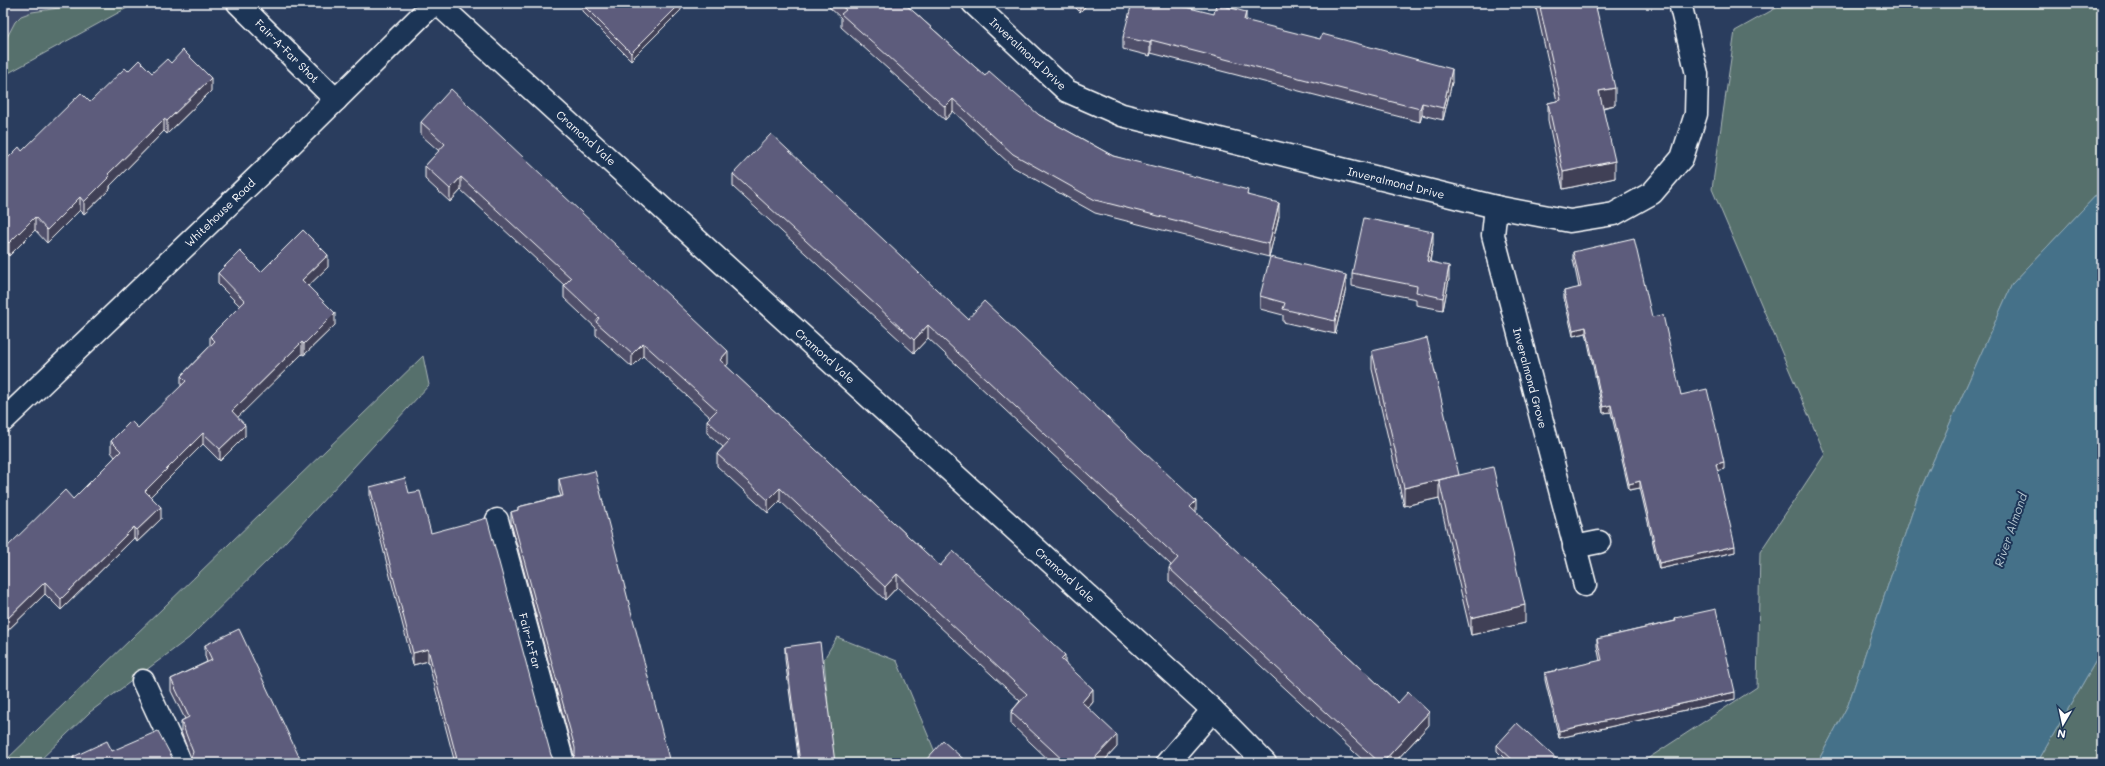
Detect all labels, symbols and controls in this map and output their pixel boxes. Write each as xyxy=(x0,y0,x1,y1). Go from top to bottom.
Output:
street label: Inveralmond Drive xyxy=(987,14,1070,93)
street label: Fair-A-Far Shot xyxy=(252,15,323,86)
street label: Cramond Vale xyxy=(553,107,620,169)
street label: Inveralmond Drive xyxy=(1346,163,1446,202)
street label: Whitehouse Road xyxy=(181,175,258,250)
street label: Cramond Vale xyxy=(792,325,859,387)
street label: Inveralmond Grove xyxy=(1510,326,1551,430)
water label: River Almond xyxy=(1990,489,2031,569)
street label: Cramond Vale xyxy=(1032,544,1099,606)
street label: Fair-A-Far xyxy=(516,611,545,670)
north arrow xyxy=(2043,704,2083,744)
text: N xyxy=(2056,726,2067,742)

